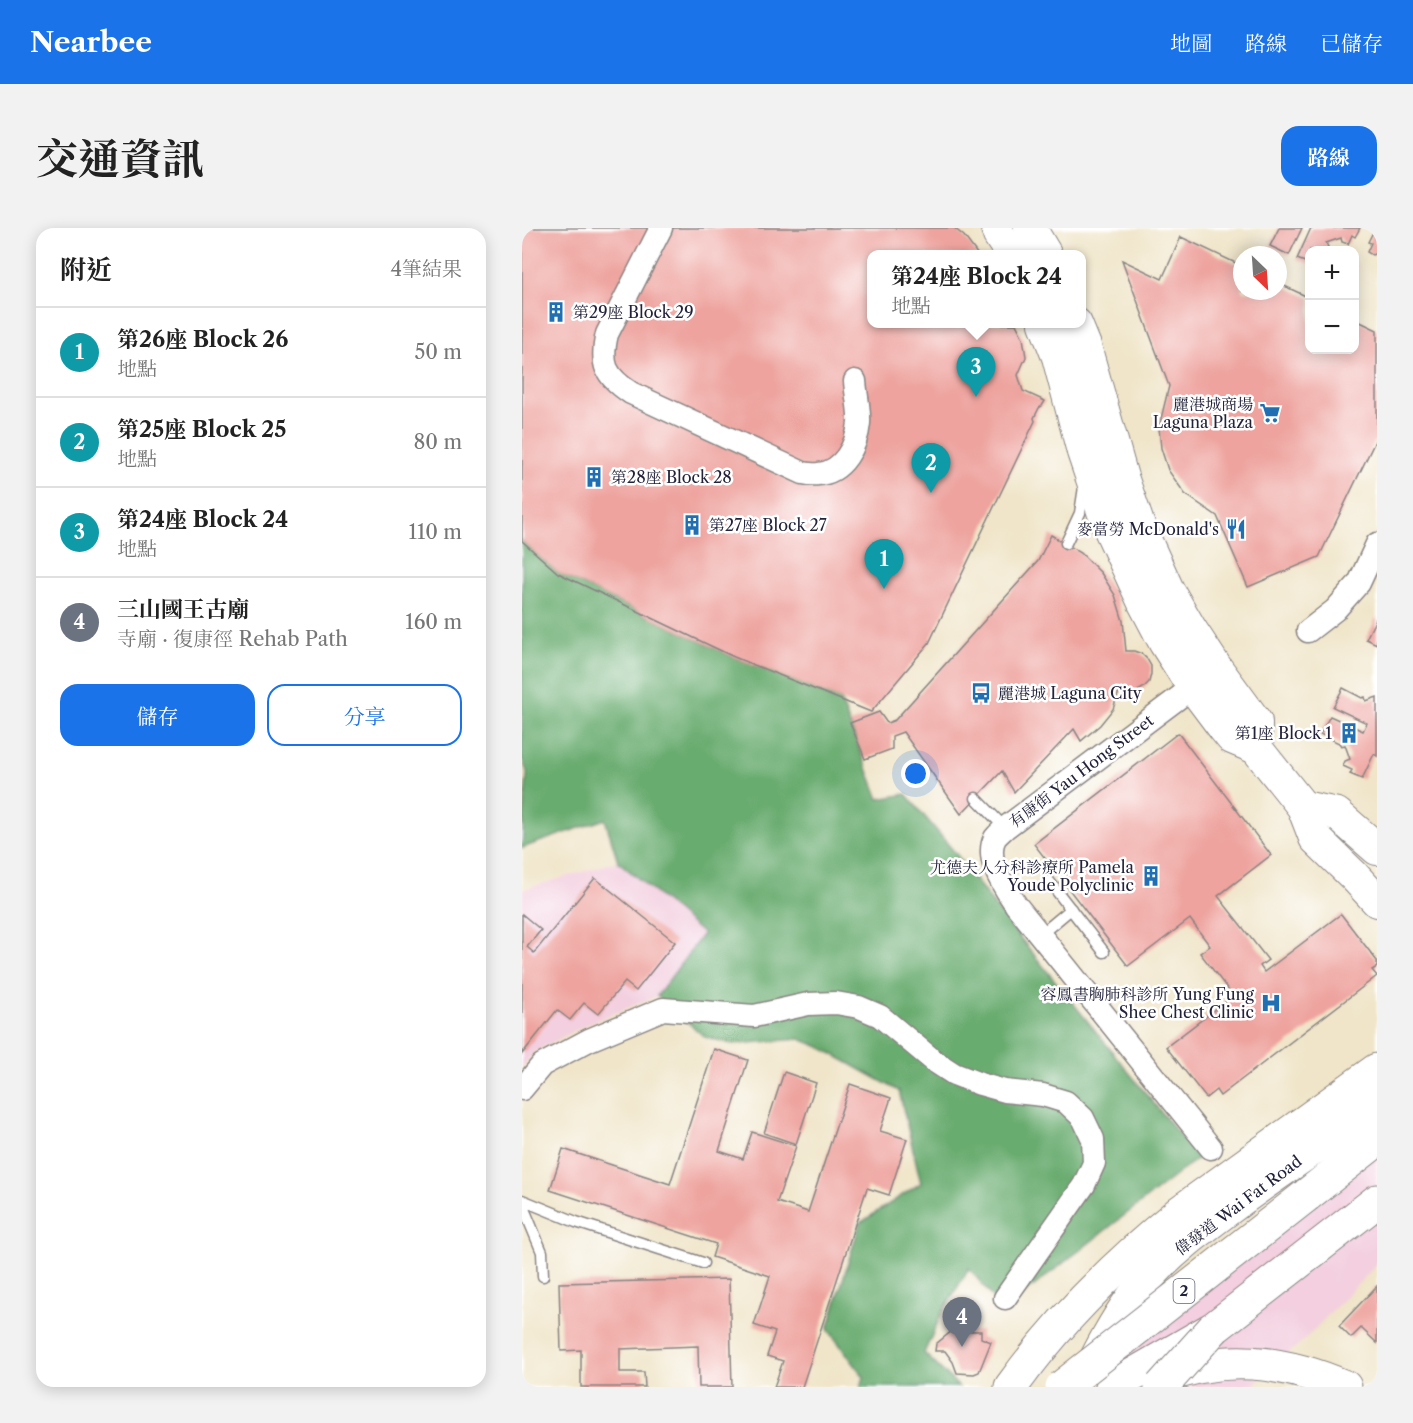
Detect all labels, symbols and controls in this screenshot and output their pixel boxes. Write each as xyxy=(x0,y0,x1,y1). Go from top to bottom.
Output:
text: Nearbee xyxy=(30,25,152,59)
text: 地圖 xyxy=(1170,31,1212,56)
text: 路線 xyxy=(1245,31,1287,56)
text: 已儲存 xyxy=(1320,31,1383,56)
button: 路線 xyxy=(1281,126,1377,186)
text: 交通資訊 xyxy=(36,133,204,185)
north arrow xyxy=(1233,246,1287,300)
map controls xyxy=(1305,246,1359,354)
button: + xyxy=(1305,246,1359,300)
popup xyxy=(867,250,1086,328)
text: 附近 xyxy=(60,254,112,286)
text: 4筆結果 xyxy=(390,257,462,281)
text: 第24座 Block 24 xyxy=(891,263,1062,290)
text: 地點 xyxy=(891,294,931,318)
building icon: 第29座 Block 29 xyxy=(544,300,568,324)
button: − xyxy=(1305,300,1359,354)
place label: 第29座 Block 29 xyxy=(573,302,694,322)
text: 第26座 Block 26 xyxy=(117,326,288,353)
text: 1 xyxy=(75,340,84,364)
text: 50 m xyxy=(415,340,462,364)
pin: 3 xyxy=(956,348,996,397)
text: 地點 xyxy=(117,357,157,381)
place label: 麗港城商場 Laguna Plaza xyxy=(1153,394,1254,432)
supermarket icon: 麗港城商場 Laguna Plaza xyxy=(1258,401,1282,425)
text: 第25座 Block 25 xyxy=(117,416,286,443)
text: 2 xyxy=(74,430,85,454)
text: 80 m xyxy=(414,430,462,454)
pin: 2 xyxy=(912,444,950,493)
text: 地點 xyxy=(117,447,157,471)
building icon: 第28座 Block 28 xyxy=(582,465,606,489)
place label: 第28座 Block 28 xyxy=(611,467,732,487)
text: 第24座 Block 24 xyxy=(117,506,288,533)
building icon: 第27座 Block 27 xyxy=(680,513,704,537)
place label: 第27座 Block 27 xyxy=(709,515,827,535)
restaurant icon: 麥當勞 McDonald's xyxy=(1224,517,1248,541)
place label: 麥當勞 McDonald's xyxy=(1077,519,1219,539)
text: 3 xyxy=(74,520,85,544)
text: 110 m xyxy=(409,520,462,544)
text: 地點 xyxy=(117,537,157,561)
pin: 1 xyxy=(864,540,904,589)
text: 三山國王古廟 xyxy=(117,596,249,623)
text: 4 xyxy=(74,610,85,634)
text: 160 m xyxy=(405,610,462,634)
text: 寺廟 · 復康徑 Rehab Path xyxy=(117,627,348,651)
bus stop icon: 麗港城 Laguna City xyxy=(969,681,993,705)
place label: 麗港城 Laguna City xyxy=(998,683,1143,703)
button: 儲存 xyxy=(60,684,255,746)
button: 分享 xyxy=(267,684,462,746)
street label: 有康街 Yau Hong Street xyxy=(1005,710,1157,832)
building icon: 第1座 Block 1 xyxy=(1337,721,1361,745)
place label: 第1座 Block 1 xyxy=(1235,723,1332,743)
your location xyxy=(901,759,930,788)
place label: 尤德夫人分科診療所 Pamela Youde Polyclinic xyxy=(930,857,1135,895)
building icon: 尤德夫人分科診療所 Pamela Youde Polyclinic xyxy=(1139,864,1163,888)
place label: 容鳳書胸肺科診所 Yung Fung Shee Chest Clinic xyxy=(1040,984,1255,1022)
hospital icon: 容鳳書胸肺科診所 Yung Fung Shee Chest Clinic xyxy=(1259,991,1283,1015)
street label: 偉發道 Wai Fat Road xyxy=(1171,1151,1306,1259)
road number: 2 xyxy=(1174,1279,1194,1303)
pin: 4 xyxy=(942,1298,982,1347)

